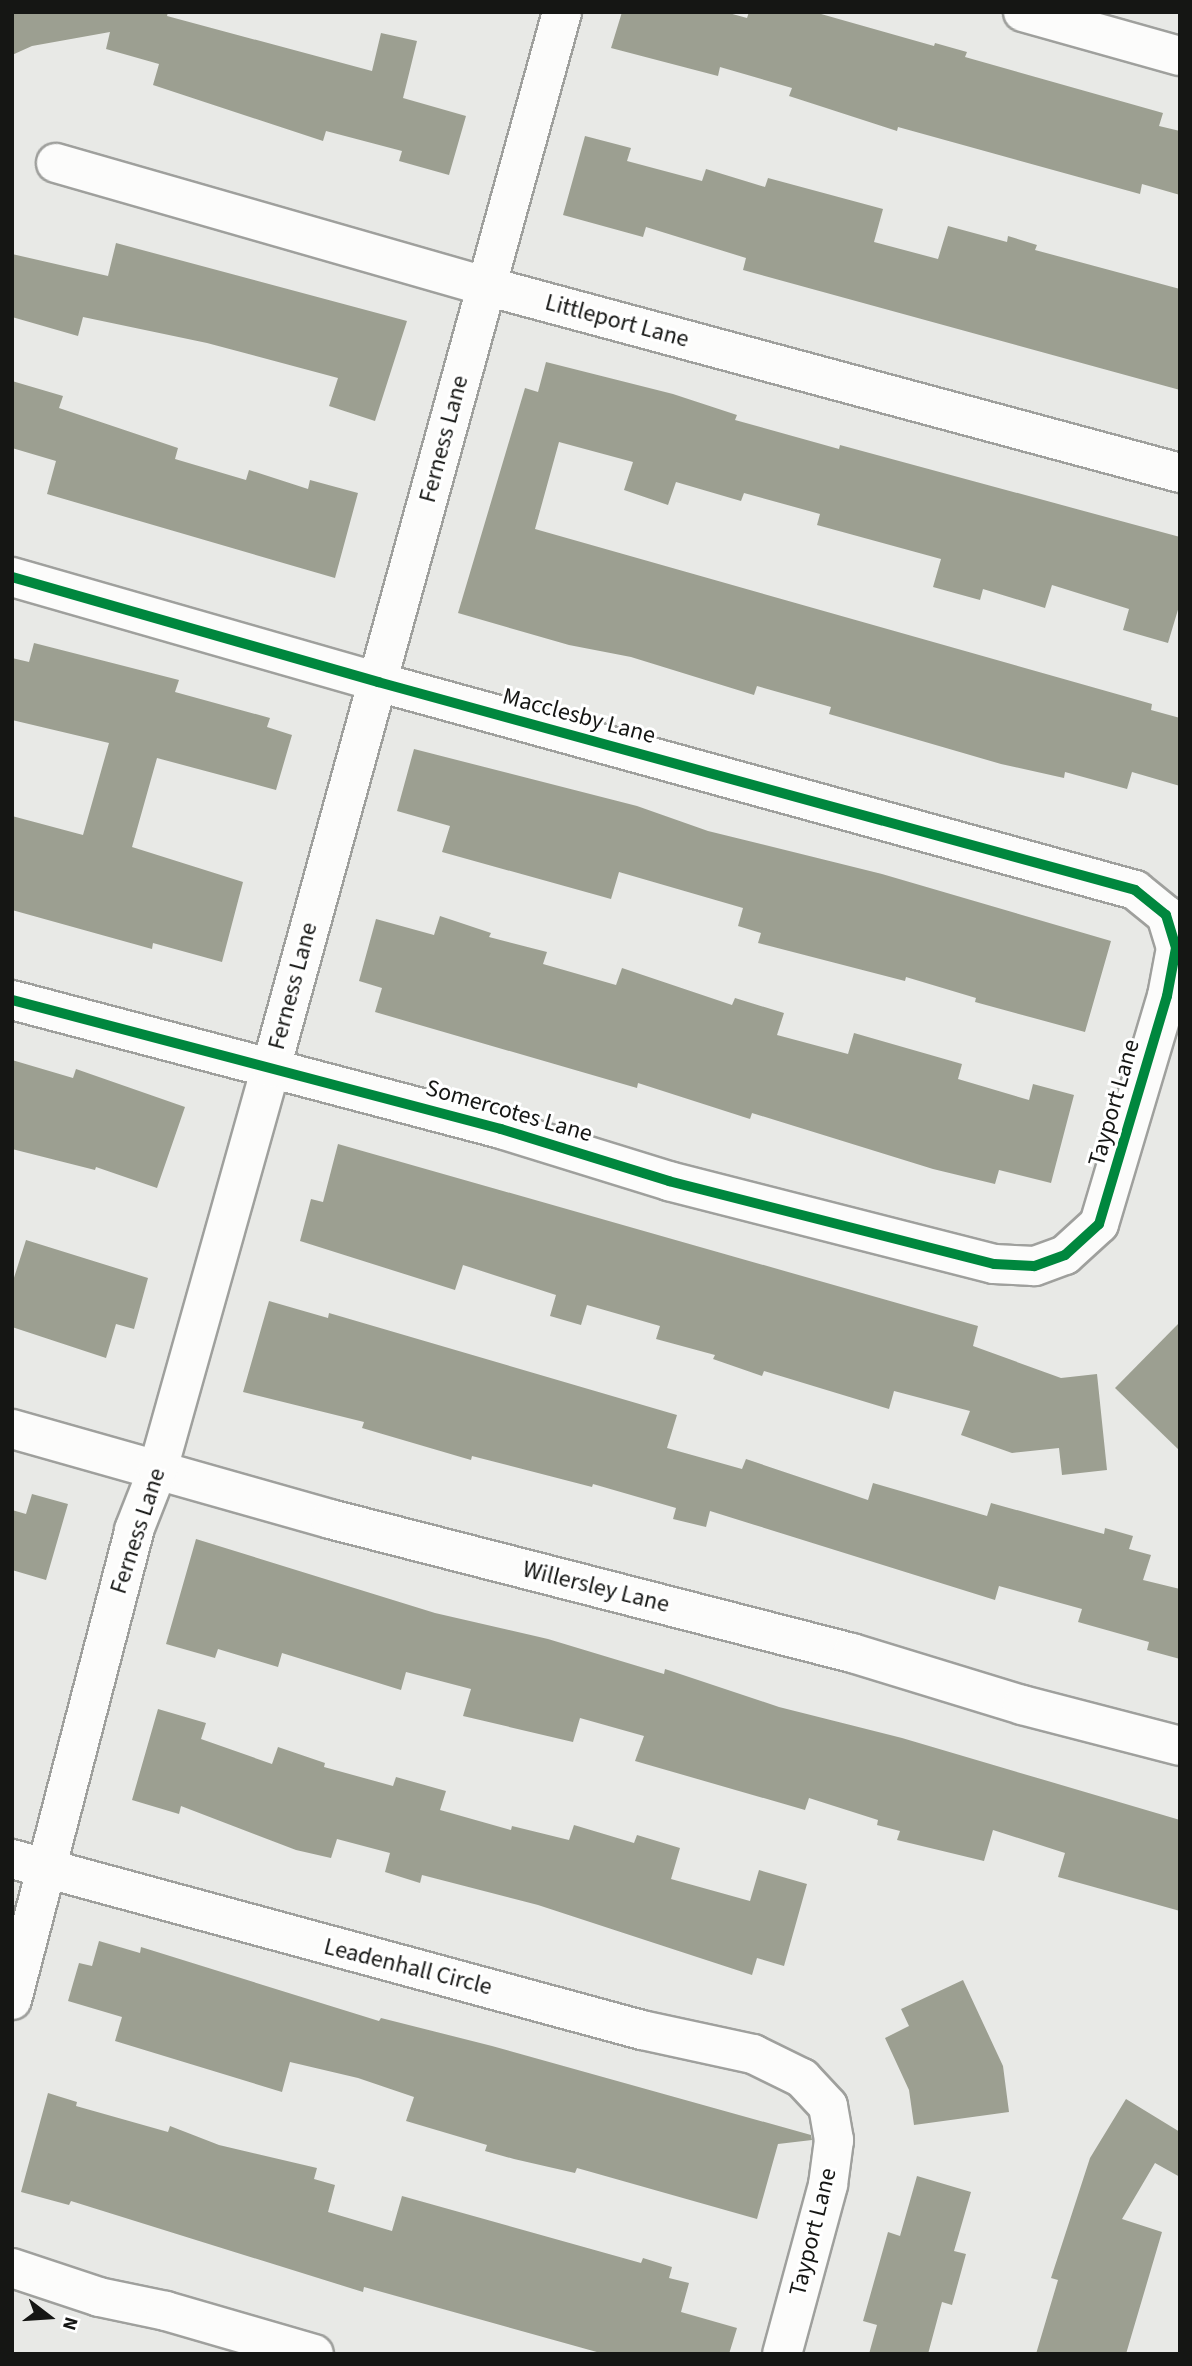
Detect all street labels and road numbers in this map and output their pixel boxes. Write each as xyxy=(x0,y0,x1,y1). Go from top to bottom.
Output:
street label: Littleport Lane xyxy=(542,288,692,354)
street label: Ferness Lane xyxy=(413,372,475,506)
street label: Macclesby Lane xyxy=(499,682,659,750)
street label: Ferness Lane xyxy=(262,919,324,1053)
street label: Tayport Lane xyxy=(1082,1036,1146,1170)
street label: Somercotes Lane xyxy=(422,1073,596,1149)
street label: Ferness Lane xyxy=(104,1464,172,1598)
street label: Willersley Lane xyxy=(520,1555,672,1619)
street label: Leadenhall Circle xyxy=(321,1932,495,2002)
street label: Tayport Lane xyxy=(783,2165,843,2299)

